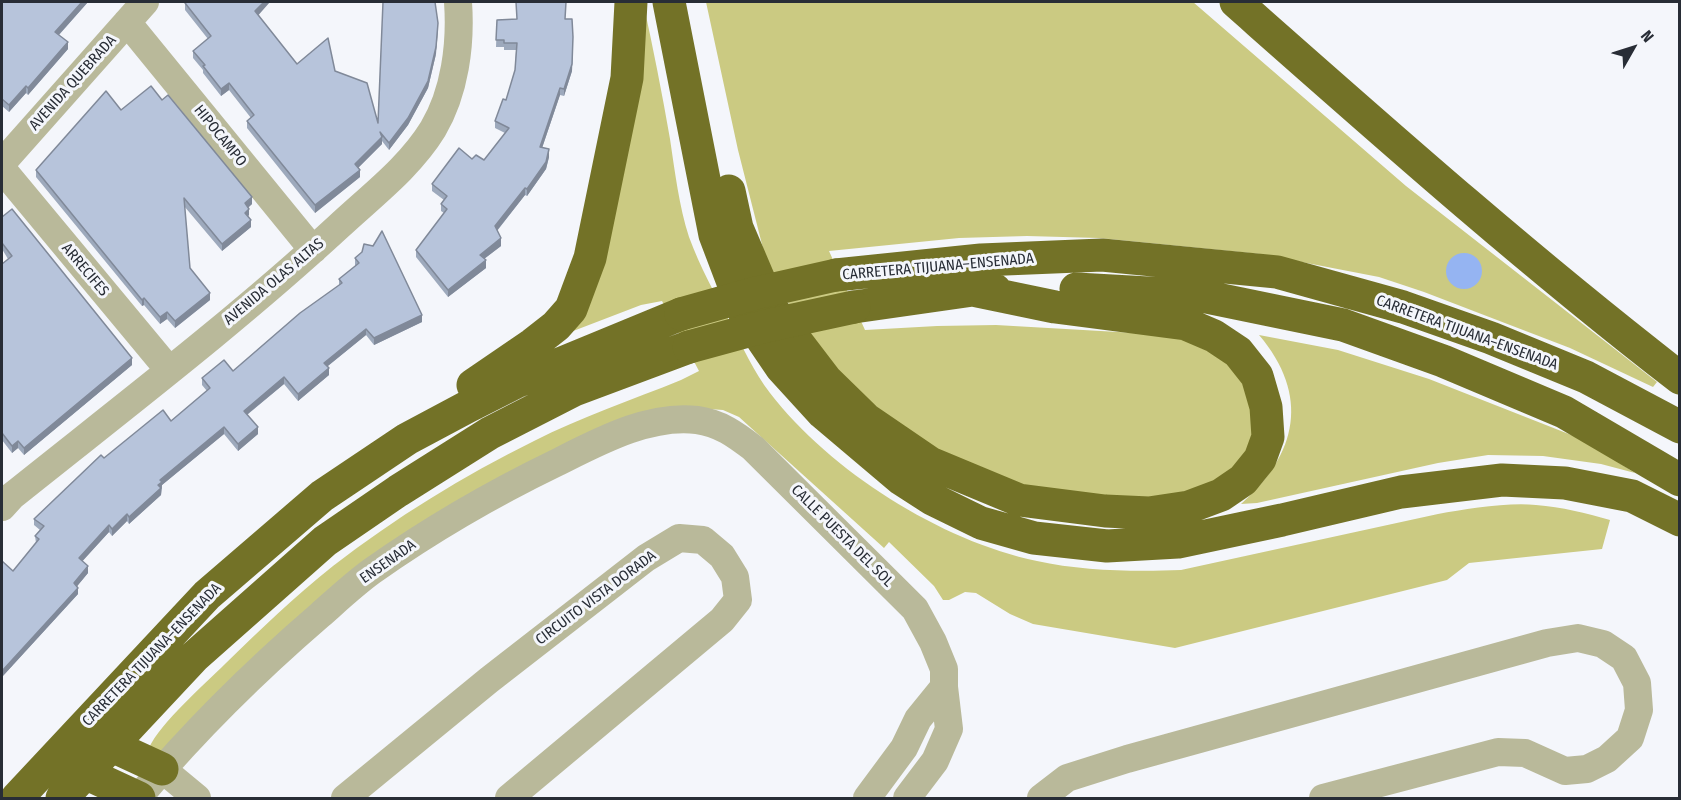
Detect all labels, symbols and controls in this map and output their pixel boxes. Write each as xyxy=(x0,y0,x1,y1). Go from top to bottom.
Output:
north arrow xyxy=(1603,18,1663,78)
text: N xyxy=(1637,27,1658,46)
street label: AVENIDA QUEBRADA xyxy=(26,32,120,134)
street label: HIPOCAMPO xyxy=(190,102,250,170)
street label: AVENIDA OLAS ALTAS xyxy=(220,235,328,329)
street label: ARRECIFES xyxy=(58,240,112,300)
street label: CARRETERA TIJUANA–ENSENADA xyxy=(842,250,1034,284)
street label: CARRETERA TIJUANA–ENSENADA xyxy=(1374,292,1560,374)
street label: CALLE PUESTA DEL SOL xyxy=(787,481,897,591)
street label: ENSENADA xyxy=(357,536,419,588)
street label: CIRCUITO VISTA DORADA xyxy=(532,547,660,649)
street label: CARRETERA TIJUANA–ENSENADA xyxy=(79,580,225,730)

